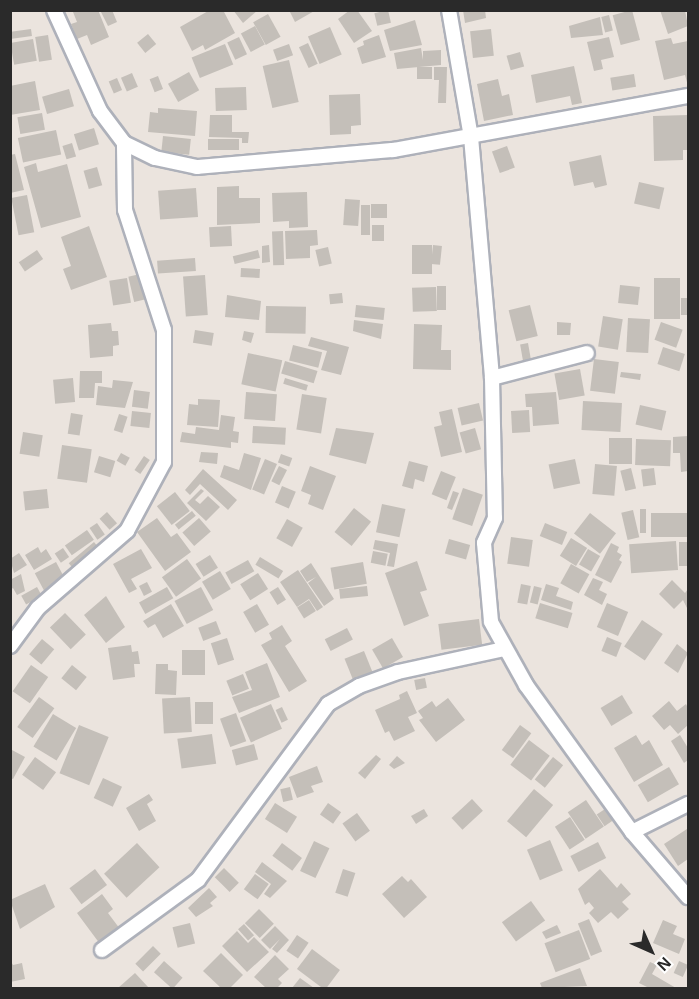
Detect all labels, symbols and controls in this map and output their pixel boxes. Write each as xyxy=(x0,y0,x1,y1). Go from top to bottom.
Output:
north arrow xyxy=(621,921,681,981)
text: N xyxy=(654,954,674,974)

